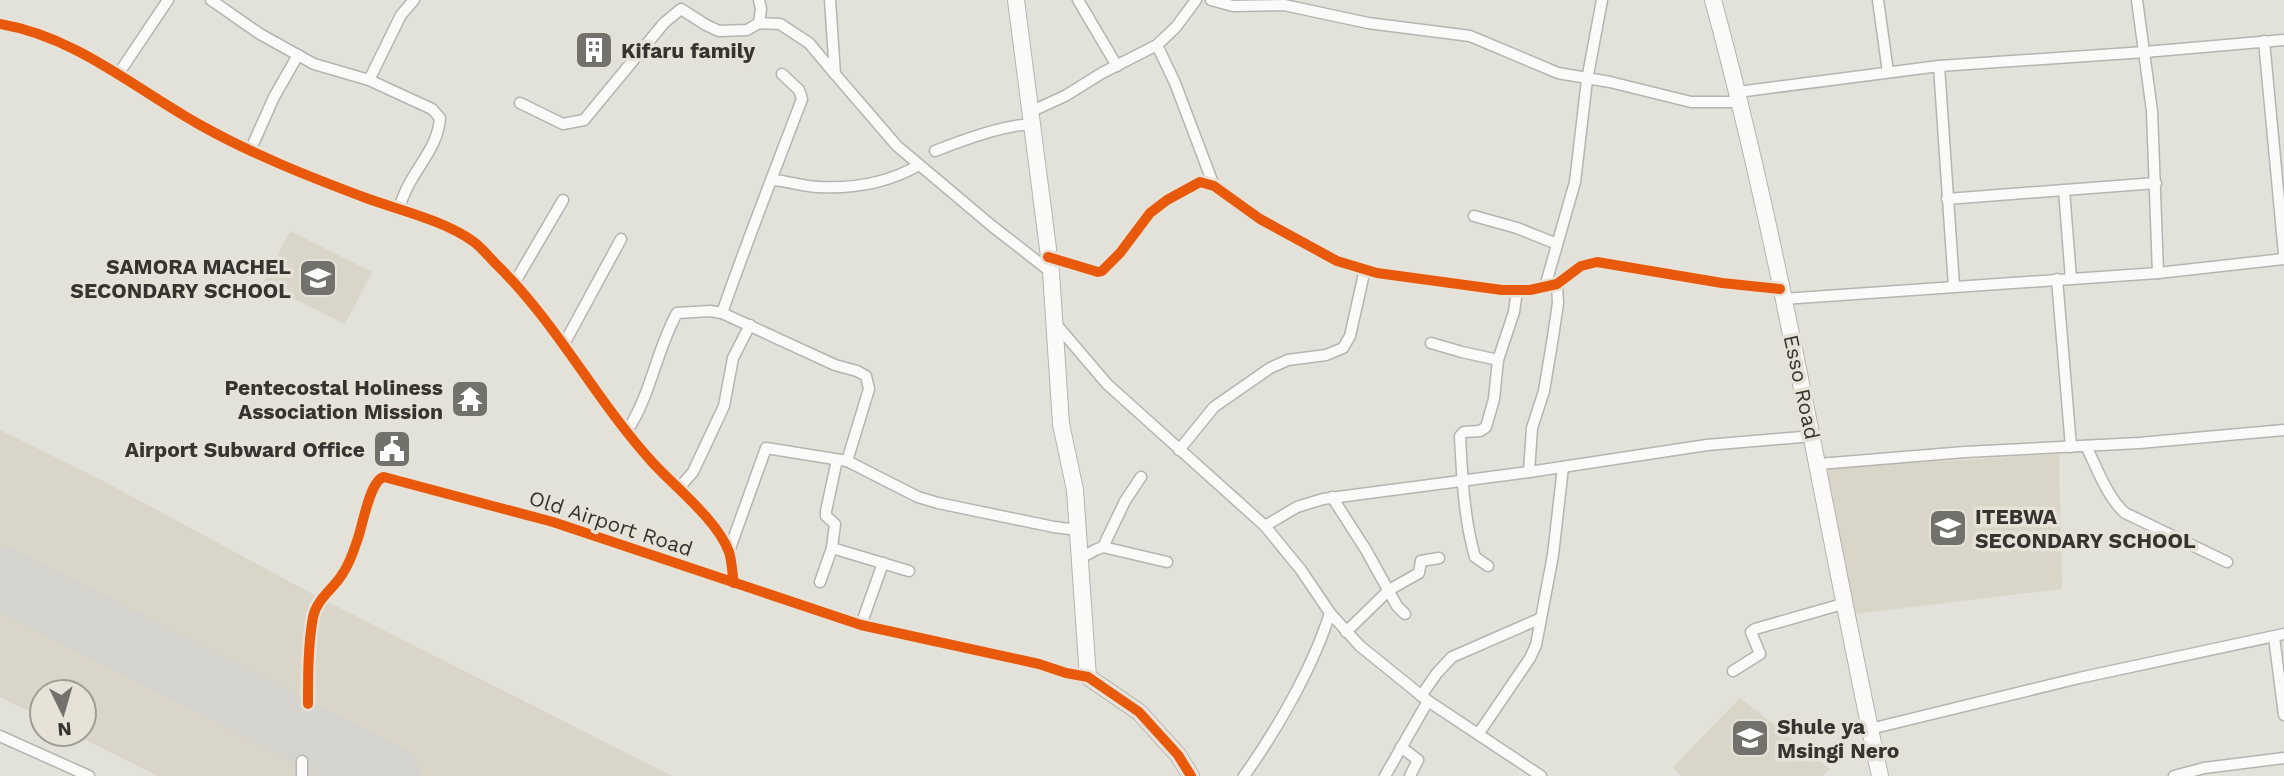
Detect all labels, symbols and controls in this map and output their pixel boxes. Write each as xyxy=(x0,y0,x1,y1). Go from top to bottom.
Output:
building icon: Kifaru family xyxy=(573,29,615,71)
place label: Kifaru family xyxy=(621,38,755,63)
place label: SAMORA MACHEL SECONDARY SCHOOL xyxy=(70,254,291,303)
school or university icon: SAMORA MACHEL SECONDARY SCHOOL xyxy=(297,257,339,299)
street label: Esso Road xyxy=(1779,332,1825,442)
place label: Pentecostal Holiness Association Mission xyxy=(224,375,443,424)
temple icon: Pentecostal Holiness Association Mission xyxy=(449,378,491,420)
public building icon: Airport Subward Office xyxy=(371,428,413,470)
place label: Airport Subward Office xyxy=(125,437,365,462)
street label: Old Airport Road xyxy=(526,485,696,561)
place label: ITEBWA SECONDARY SCHOOL xyxy=(1975,504,2196,553)
school or university icon: ITEBWA SECONDARY SCHOOL xyxy=(1927,507,1969,549)
north arrow xyxy=(28,678,98,748)
place label: Shule ya Msingi Nero xyxy=(1777,714,1899,763)
text: N xyxy=(56,717,72,742)
school or university icon: Shule ya Msingi Nero xyxy=(1729,717,1771,759)

